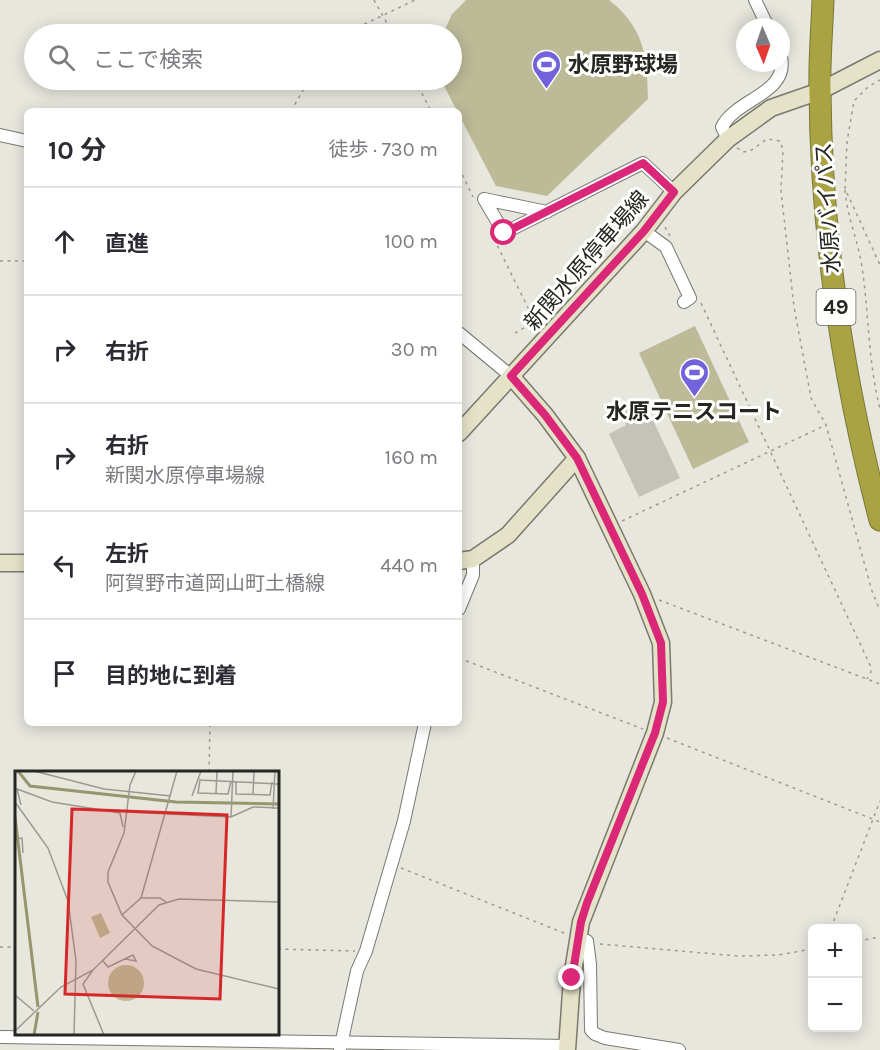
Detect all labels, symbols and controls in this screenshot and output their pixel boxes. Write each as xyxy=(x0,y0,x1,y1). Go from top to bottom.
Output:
north arrow xyxy=(736,18,790,72)
search box xyxy=(24,24,462,90)
icon: search xyxy=(45,41,78,74)
text: ここで検索 xyxy=(93,47,203,73)
sports icon: 水原野球場 xyxy=(531,48,563,90)
place label: 水原野球場 xyxy=(568,52,678,78)
text: 10 分 xyxy=(48,135,106,166)
text: 徒歩 · 730 m xyxy=(328,138,438,161)
street label: 水原バイパス xyxy=(810,141,846,274)
street label: 新関水原停車場線 xyxy=(519,186,654,336)
route start xyxy=(490,219,516,245)
icon: ahead xyxy=(48,225,81,258)
text: 100 m xyxy=(384,230,438,253)
text: 直進 xyxy=(105,231,149,257)
road number: 49 xyxy=(816,289,856,325)
icon: right xyxy=(48,333,81,366)
text: 30 m xyxy=(391,338,438,361)
text: 右折 xyxy=(105,339,149,365)
sports icon: 水原テニスコート xyxy=(678,356,710,398)
place label: 水原テニスコート xyxy=(606,399,782,425)
text: 右折 xyxy=(105,433,149,459)
icon: right xyxy=(48,441,81,474)
text: 160 m xyxy=(385,446,438,469)
text: 新関水原停車場線 xyxy=(105,464,265,487)
text: 左折 xyxy=(105,541,149,567)
icon: left xyxy=(48,549,81,582)
text: 440 m xyxy=(380,554,438,577)
text: 阿賀野市道岡山町土橋線 xyxy=(105,572,325,595)
icon: arrive xyxy=(48,657,81,690)
text: 目的地に到着 xyxy=(105,663,237,689)
inset map xyxy=(15,771,279,1035)
map controls xyxy=(808,924,862,1032)
button: + xyxy=(808,924,862,978)
route end xyxy=(558,964,584,990)
button: − xyxy=(808,978,862,1032)

